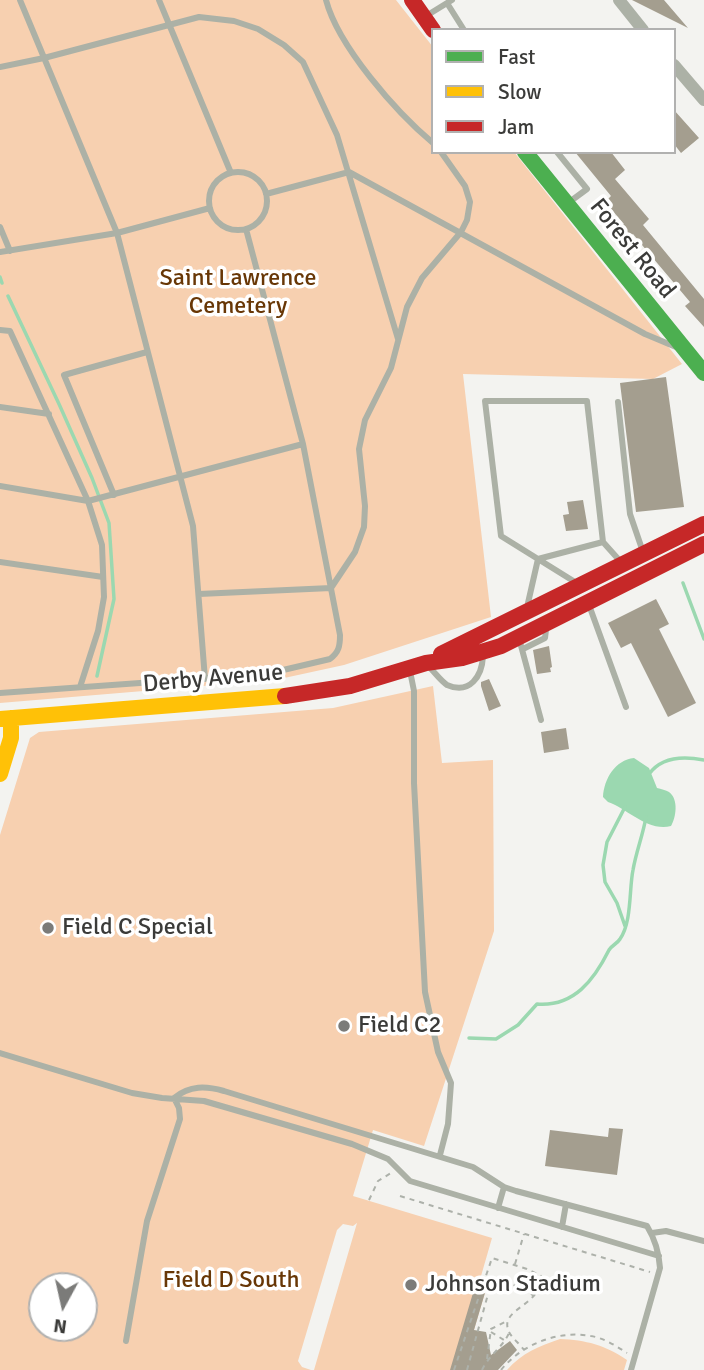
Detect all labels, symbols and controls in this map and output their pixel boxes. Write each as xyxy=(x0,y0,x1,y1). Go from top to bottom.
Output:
legend xyxy=(431,28,676,154)
text: Fast xyxy=(498,44,535,70)
text: Slow xyxy=(498,79,542,105)
text: Jam xyxy=(498,114,534,140)
street label: Forest Road xyxy=(583,193,681,305)
park label: Saint Lawrence Cemetery xyxy=(159,265,317,321)
street label: Derby Avenue xyxy=(142,659,284,699)
place label: Field C Special xyxy=(62,914,213,942)
marker: Field C Special xyxy=(40,920,56,936)
place label: Field C2 xyxy=(358,1012,441,1040)
marker: Field C2 xyxy=(336,1018,352,1034)
park label: Field D South xyxy=(162,1267,300,1295)
place label: Johnson Stadium xyxy=(425,1271,601,1299)
north arrow xyxy=(28,1272,98,1342)
marker: Johnson Stadium xyxy=(403,1277,419,1293)
text: N xyxy=(52,1313,69,1339)

